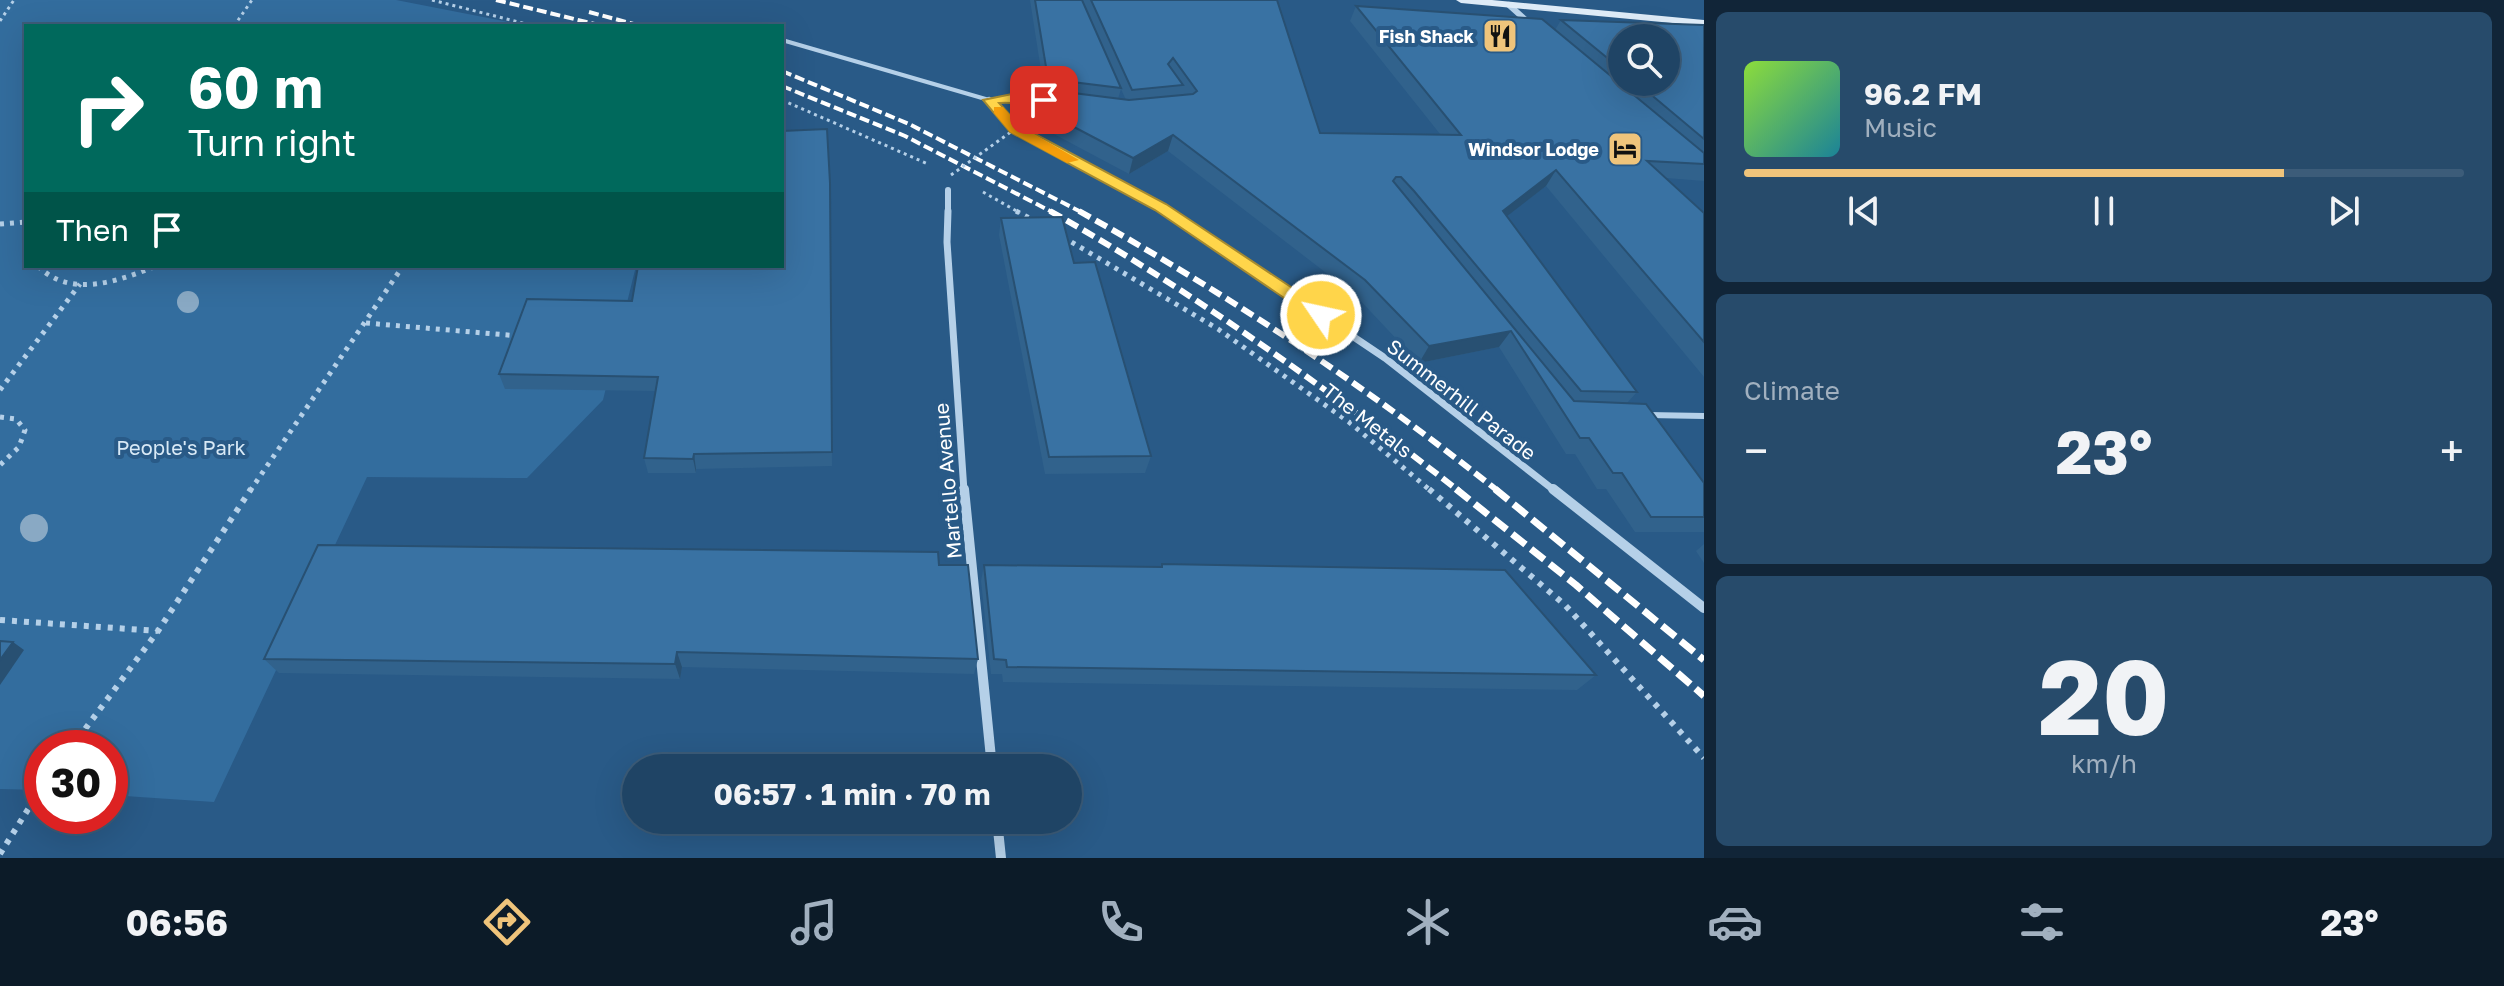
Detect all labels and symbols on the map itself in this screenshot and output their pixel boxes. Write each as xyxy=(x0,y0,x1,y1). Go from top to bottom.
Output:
restaurant icon: Fish Shack xyxy=(1481,17,1519,55)
place label: Fish Shack xyxy=(1379,25,1475,47)
pin xyxy=(1010,66,1078,134)
hotel icon: Windsor Lodge xyxy=(1606,130,1644,168)
place label: Windsor Lodge xyxy=(1468,138,1599,160)
position arrow xyxy=(1279,273,1363,357)
street label: Summerhill Parade xyxy=(1383,333,1541,465)
street label: The Metals xyxy=(1319,378,1417,462)
street label: Martello Avenue xyxy=(928,402,966,560)
park label: People's Park xyxy=(116,435,246,459)
speed limit sign: 30 xyxy=(24,730,128,834)

